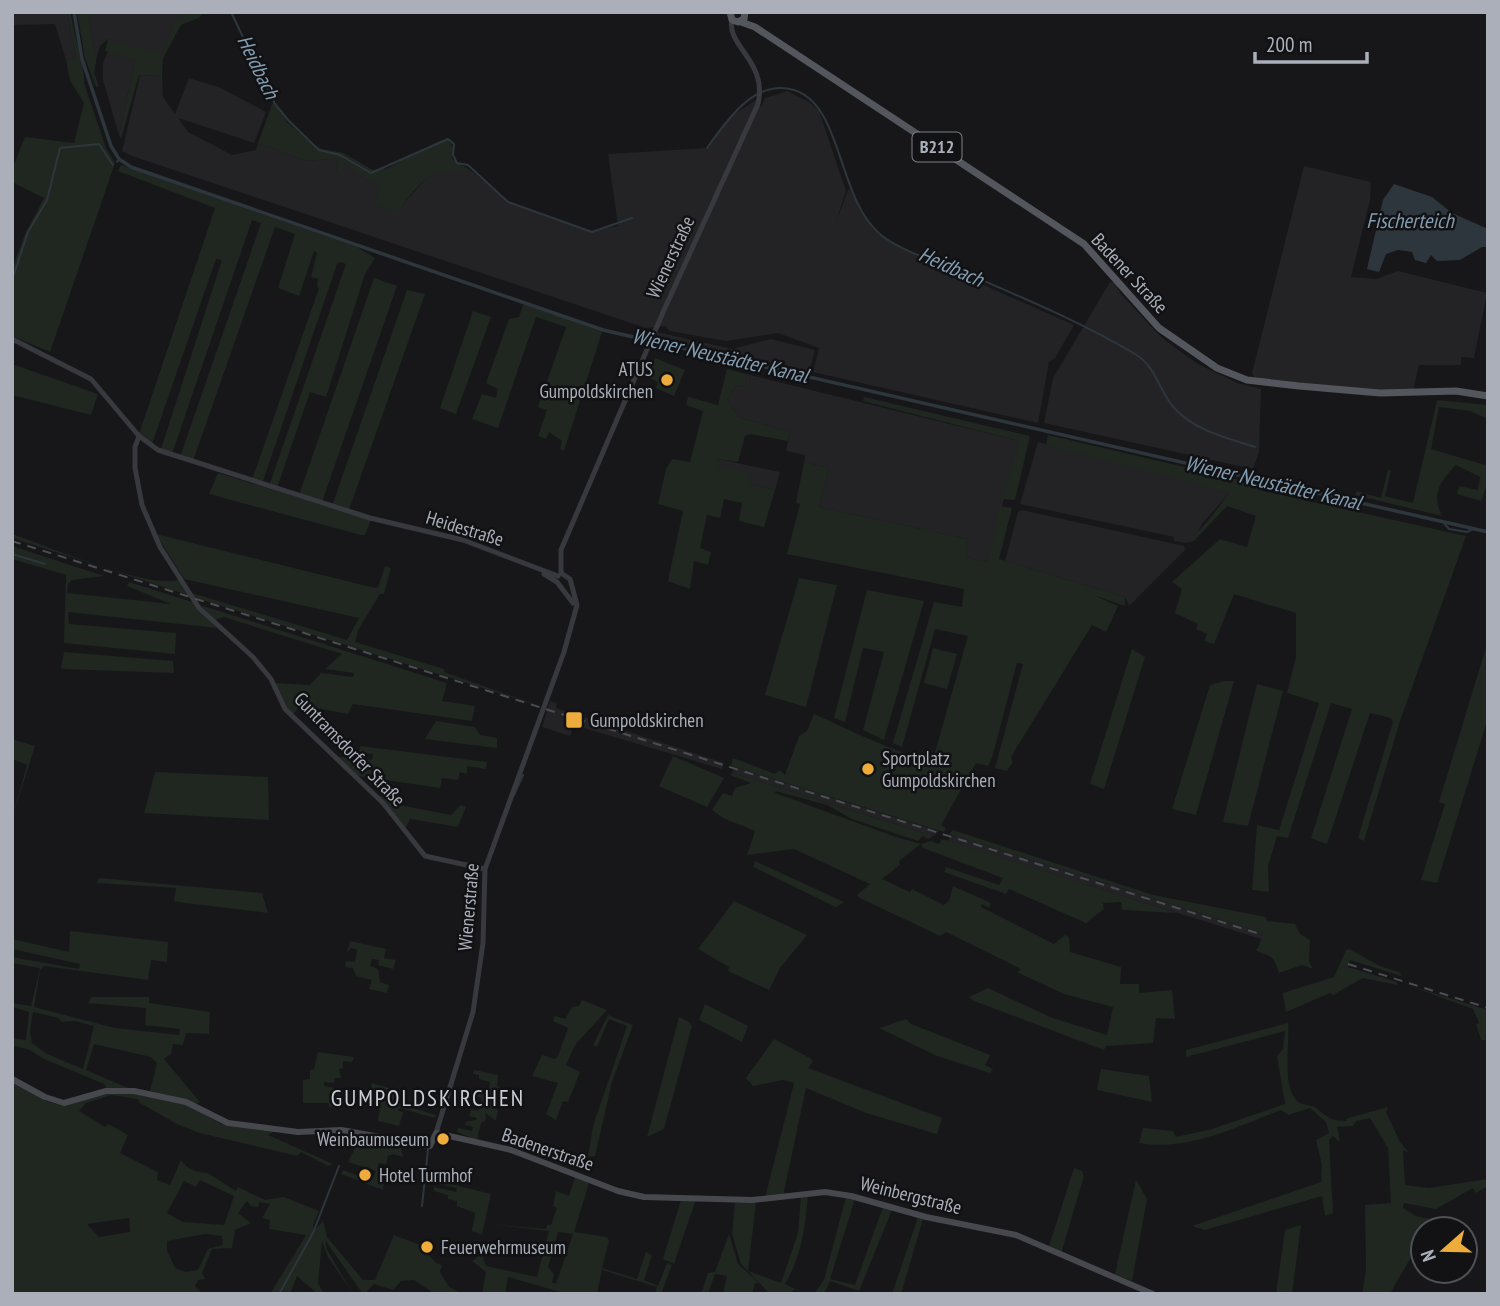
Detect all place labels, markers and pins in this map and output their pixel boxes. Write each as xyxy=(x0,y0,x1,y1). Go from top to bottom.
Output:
place label: ATUS Gumpoldskirchen xyxy=(539,357,653,403)
marker: ATUS Gumpoldskirchen xyxy=(659,372,675,388)
place label: Gumpoldskirchen xyxy=(590,708,704,732)
marker: Gumpoldskirchen xyxy=(564,710,584,730)
place label: Sportplatz Gumpoldskirchen xyxy=(882,746,996,792)
marker: Sportplatz Gumpoldskirchen xyxy=(860,761,876,777)
place label: Weinbaumuseum xyxy=(317,1127,429,1151)
marker: Weinbaumuseum xyxy=(435,1131,451,1147)
place label: Hotel Turmhof xyxy=(379,1163,473,1187)
marker: Hotel Turmhof xyxy=(357,1167,373,1183)
place label: Feuerwehrmuseum xyxy=(441,1235,566,1259)
marker: Feuerwehrmuseum xyxy=(419,1239,435,1255)

